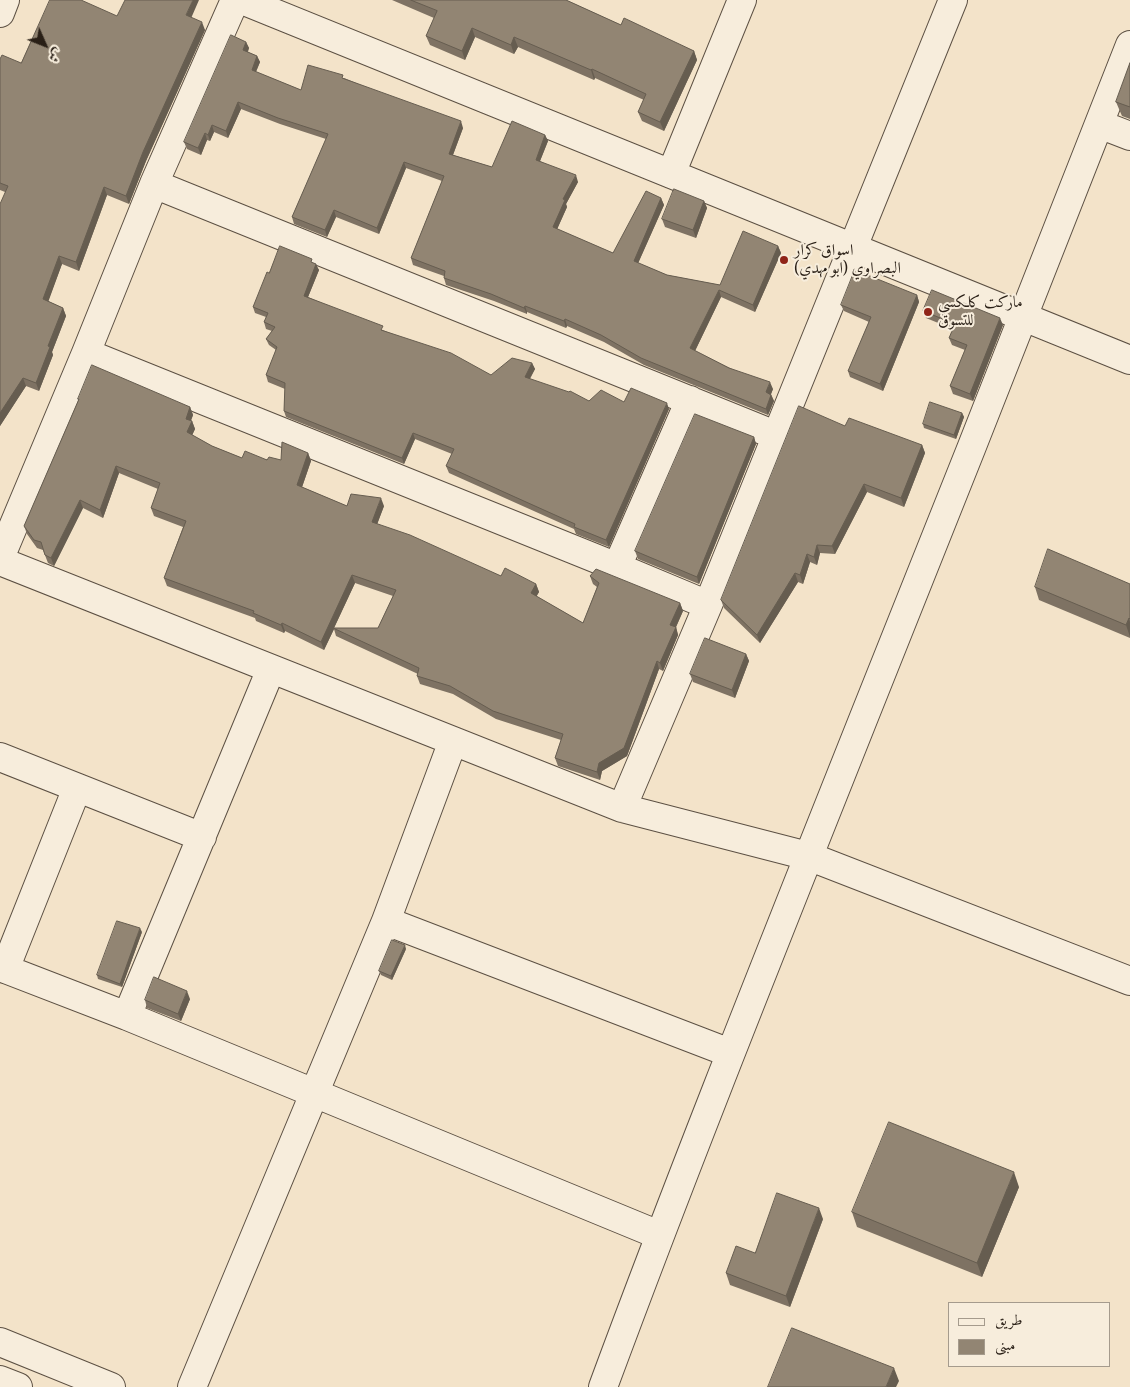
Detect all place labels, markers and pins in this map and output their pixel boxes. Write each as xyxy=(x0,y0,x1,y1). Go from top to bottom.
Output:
place label: اسواق كرار البصراوي (ابو مهدي) xyxy=(794,241,901,279)
marker: اسواق كرار البصراوي (ابو مهدي) xyxy=(778,254,790,266)
place label: ماركت كلكسي للتسوق xyxy=(938,293,1023,331)
marker: ماركت كلكسي للتسوق xyxy=(922,306,934,318)

